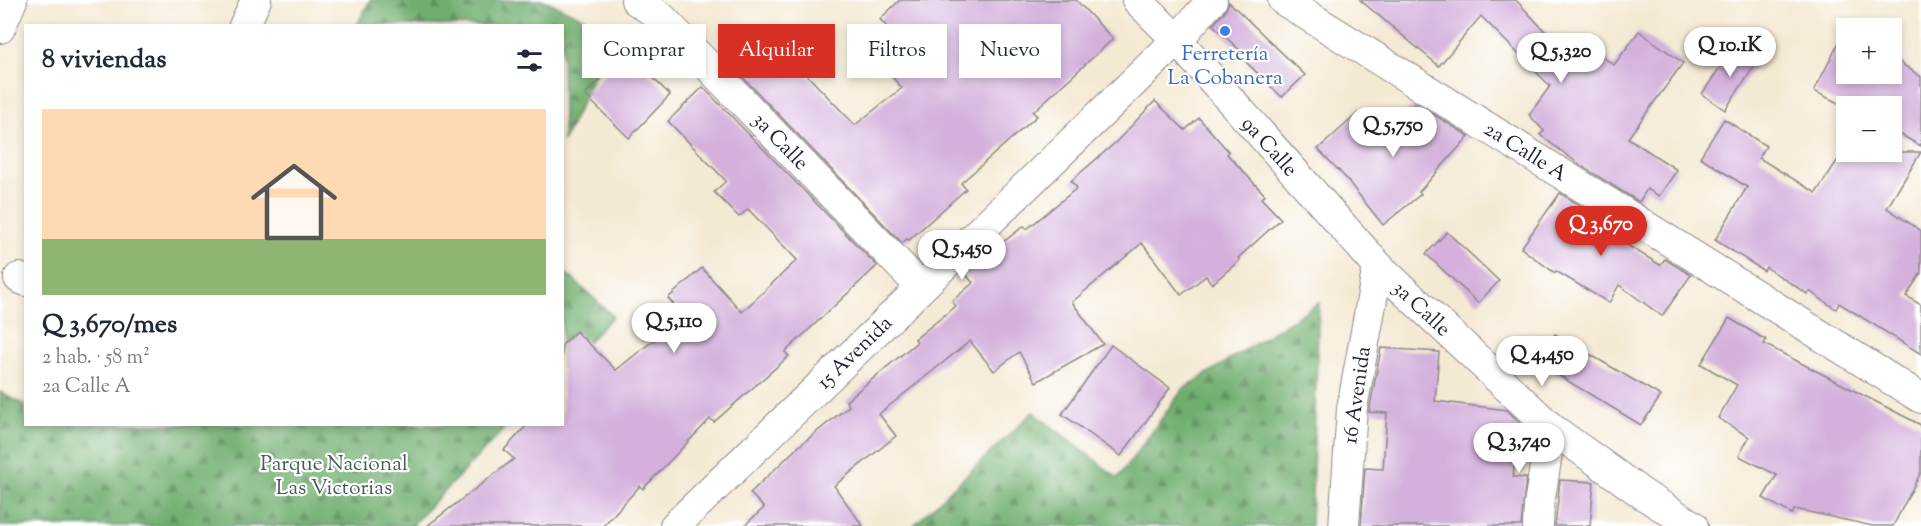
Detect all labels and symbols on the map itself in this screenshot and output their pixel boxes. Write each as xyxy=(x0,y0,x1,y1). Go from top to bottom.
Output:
marker: Ferretería La Cobanera xyxy=(1218,24,1232,38)
pin: Q 10.1K xyxy=(1675,27,1785,78)
pin: Q 5,320 xyxy=(1506,33,1616,84)
place label: Ferretería La Cobanera xyxy=(1167,40,1283,94)
street label: 3a Calle xyxy=(744,107,815,178)
pin: Q 5,750 xyxy=(1338,107,1448,158)
street label: 9a Calle xyxy=(1233,111,1304,184)
street label: 2a Calle A xyxy=(1478,115,1572,190)
pin: Q 3,670 xyxy=(1546,206,1656,257)
pin: Q 5,450 xyxy=(907,230,1017,281)
street label: 3a Calle xyxy=(1385,275,1457,344)
pin: Q 5,110 xyxy=(619,303,729,354)
street label: 15 Avenida xyxy=(811,310,900,397)
pin: Q 4,450 xyxy=(1487,336,1597,387)
street label: 16 Avenida xyxy=(1336,344,1380,446)
pin: Q 3,740 xyxy=(1464,423,1574,474)
park label: Parque Nacional Las Victorias xyxy=(260,450,408,504)

